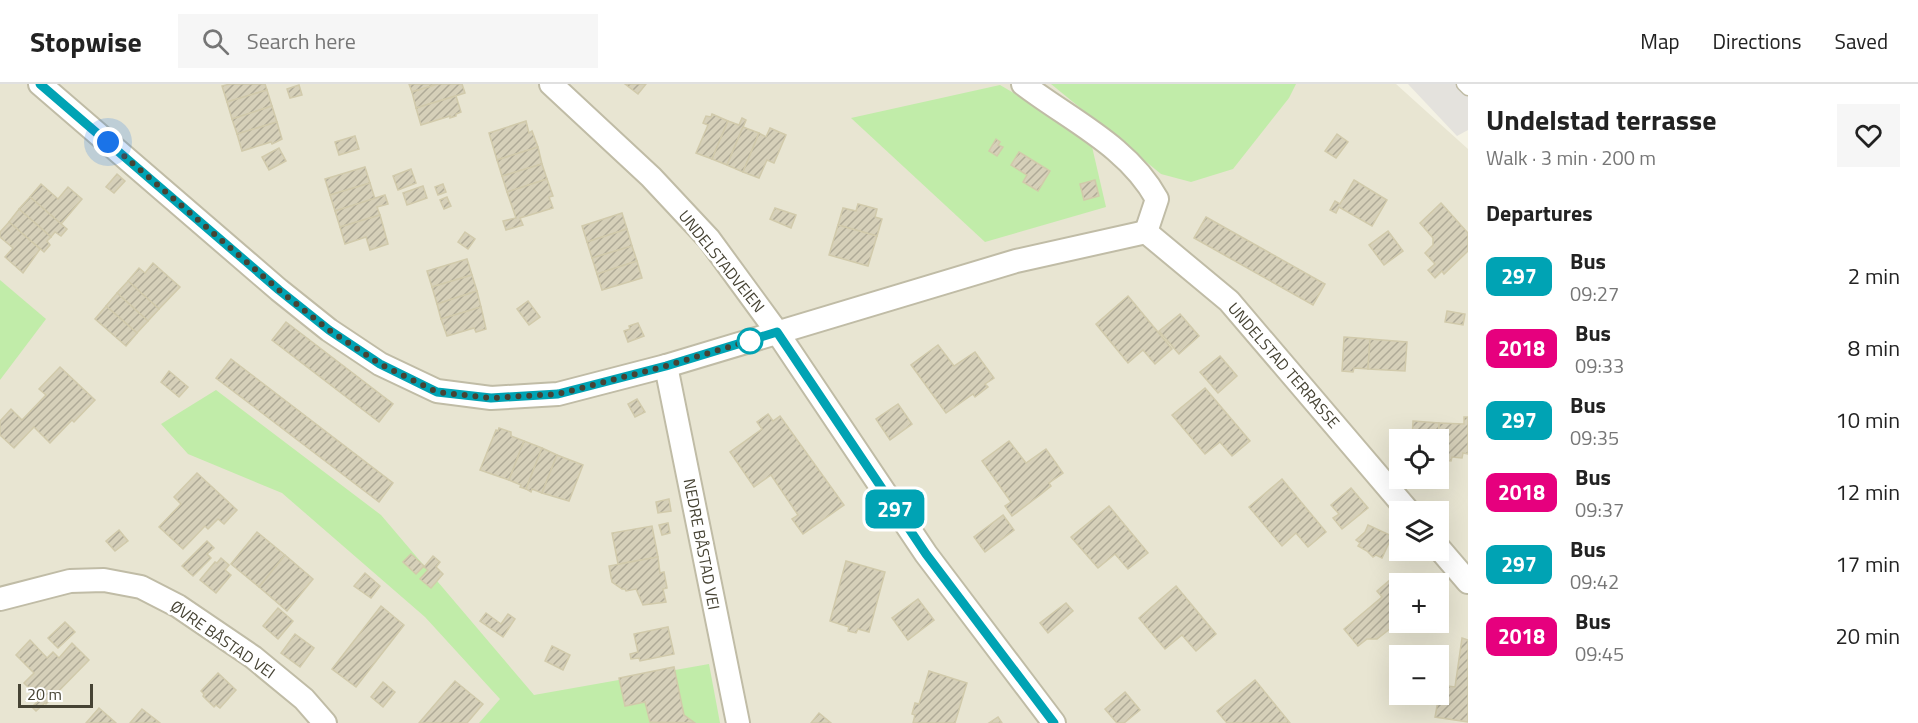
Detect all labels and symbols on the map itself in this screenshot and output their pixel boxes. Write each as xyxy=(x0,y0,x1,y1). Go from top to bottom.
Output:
your location xyxy=(93,127,123,157)
street label: UNDELSTADVEIEN xyxy=(673,205,771,317)
street label: UNDELSTAD TERRASSE xyxy=(1222,297,1346,433)
unlabelled marker xyxy=(737,328,763,354)
street label: NEDRE BÅSTAD VEI xyxy=(678,476,726,612)
line badge: 297 xyxy=(860,490,930,528)
street label: ØVRE BÅSTAD VEI xyxy=(166,594,280,684)
scale bar xyxy=(18,681,93,708)

